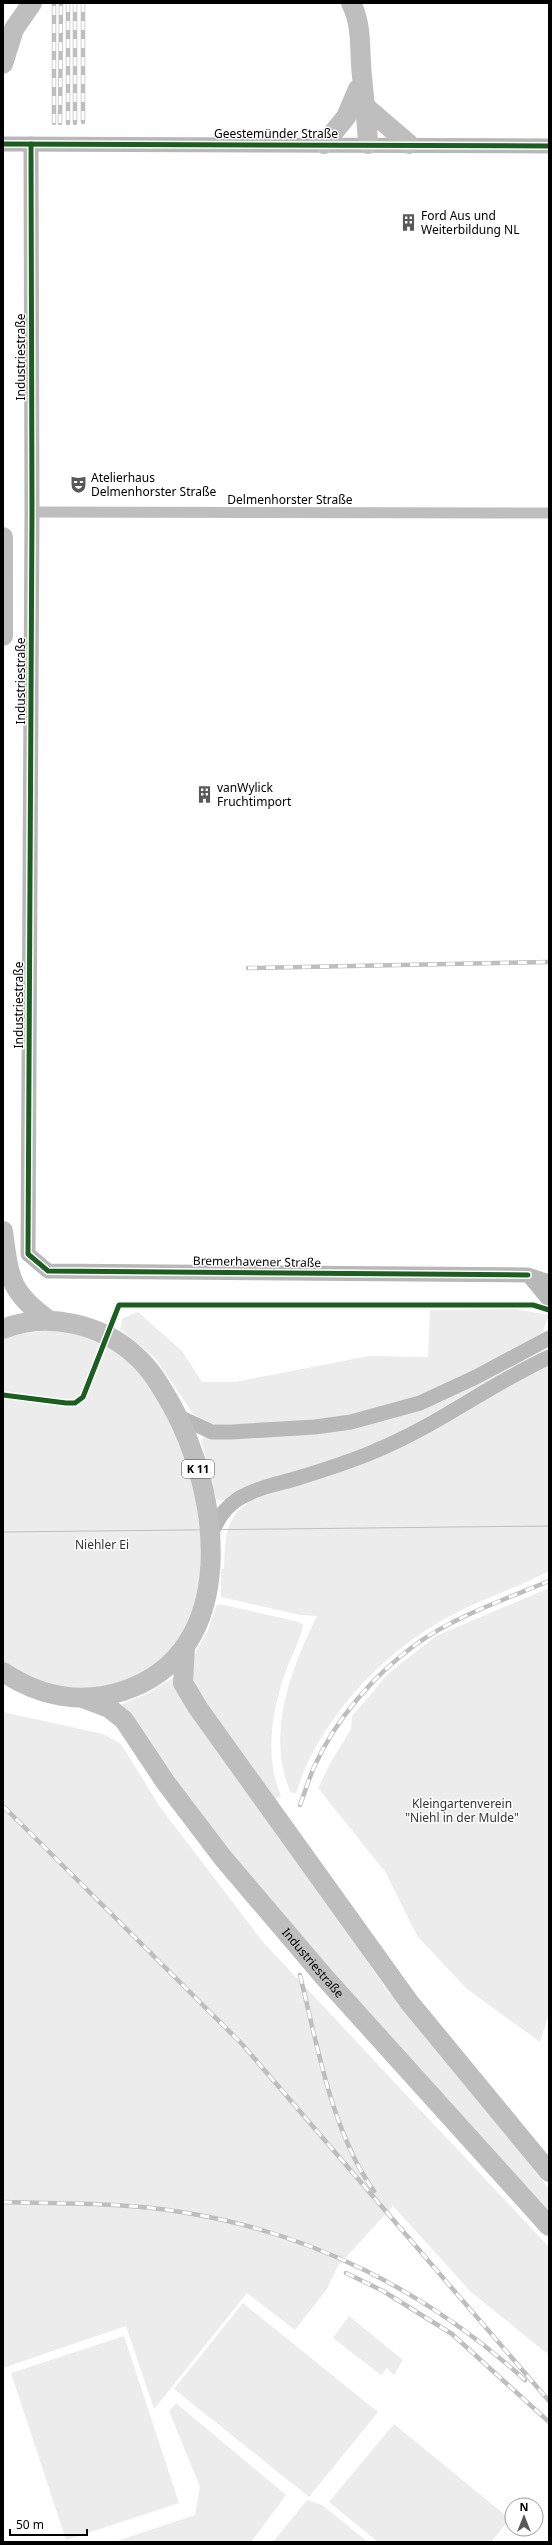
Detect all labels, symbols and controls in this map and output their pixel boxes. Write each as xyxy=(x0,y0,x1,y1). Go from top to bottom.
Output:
street label: Geestemünder Straße xyxy=(214,125,338,142)
place label: Ford Aus und Weiterbildung NL xyxy=(421,207,520,238)
building icon: Ford Aus und Weiterbildung NL xyxy=(398,213,418,233)
street label: Industriestraße xyxy=(12,313,29,401)
place label: Atelierhaus Delmenhorster Straße xyxy=(91,469,217,500)
theatre icon: Atelierhaus Delmenhorster Straße xyxy=(68,475,88,495)
street label: Delmenhorster Straße xyxy=(227,491,353,508)
street label: Industriestraße xyxy=(12,637,29,725)
place label: vanWylick Fruchtimport xyxy=(217,779,292,810)
building icon: vanWylick Fruchtimport xyxy=(194,785,214,805)
street label: Industriestraße xyxy=(10,961,27,1049)
street label: Bremerhavener Straße xyxy=(193,1252,321,1271)
road number: K 11 xyxy=(182,1460,214,1478)
park label: Niehler Ei xyxy=(75,1536,129,1553)
park label: Kleingartenverein "Niehl in der Mulde" xyxy=(405,1795,519,1826)
street label: Industriestraße xyxy=(278,1924,348,2002)
north arrow xyxy=(504,2497,544,2537)
text: N xyxy=(520,2499,528,2514)
scale bar xyxy=(10,2511,87,2537)
text: 50 m xyxy=(16,2516,44,2533)

